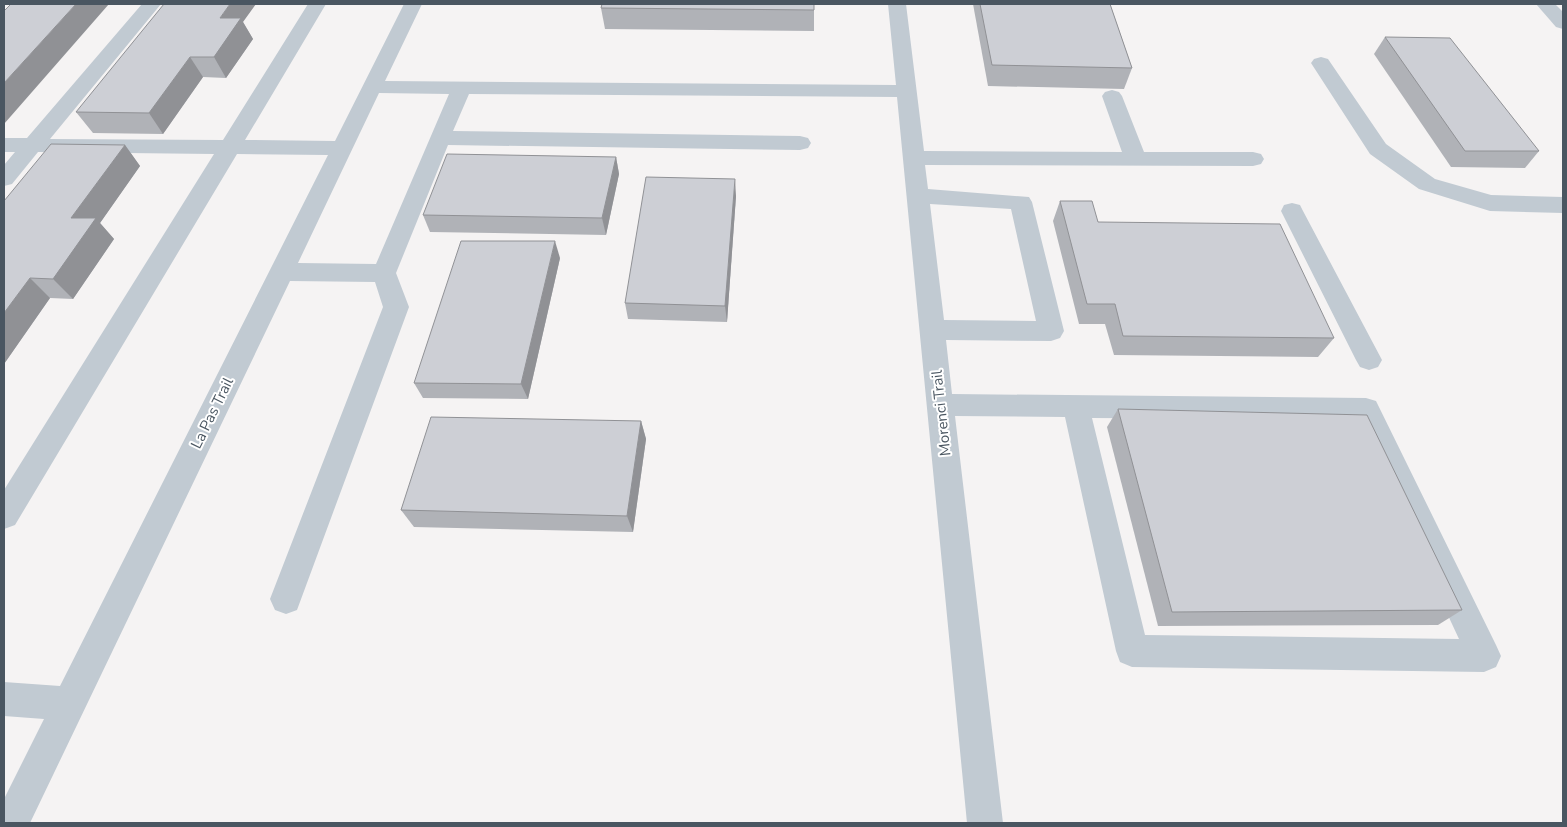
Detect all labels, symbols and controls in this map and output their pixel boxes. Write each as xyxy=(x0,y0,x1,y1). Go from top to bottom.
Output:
street label: Morenci Trail xyxy=(926,369,955,457)
street label: La Pas Trail xyxy=(186,373,238,452)

